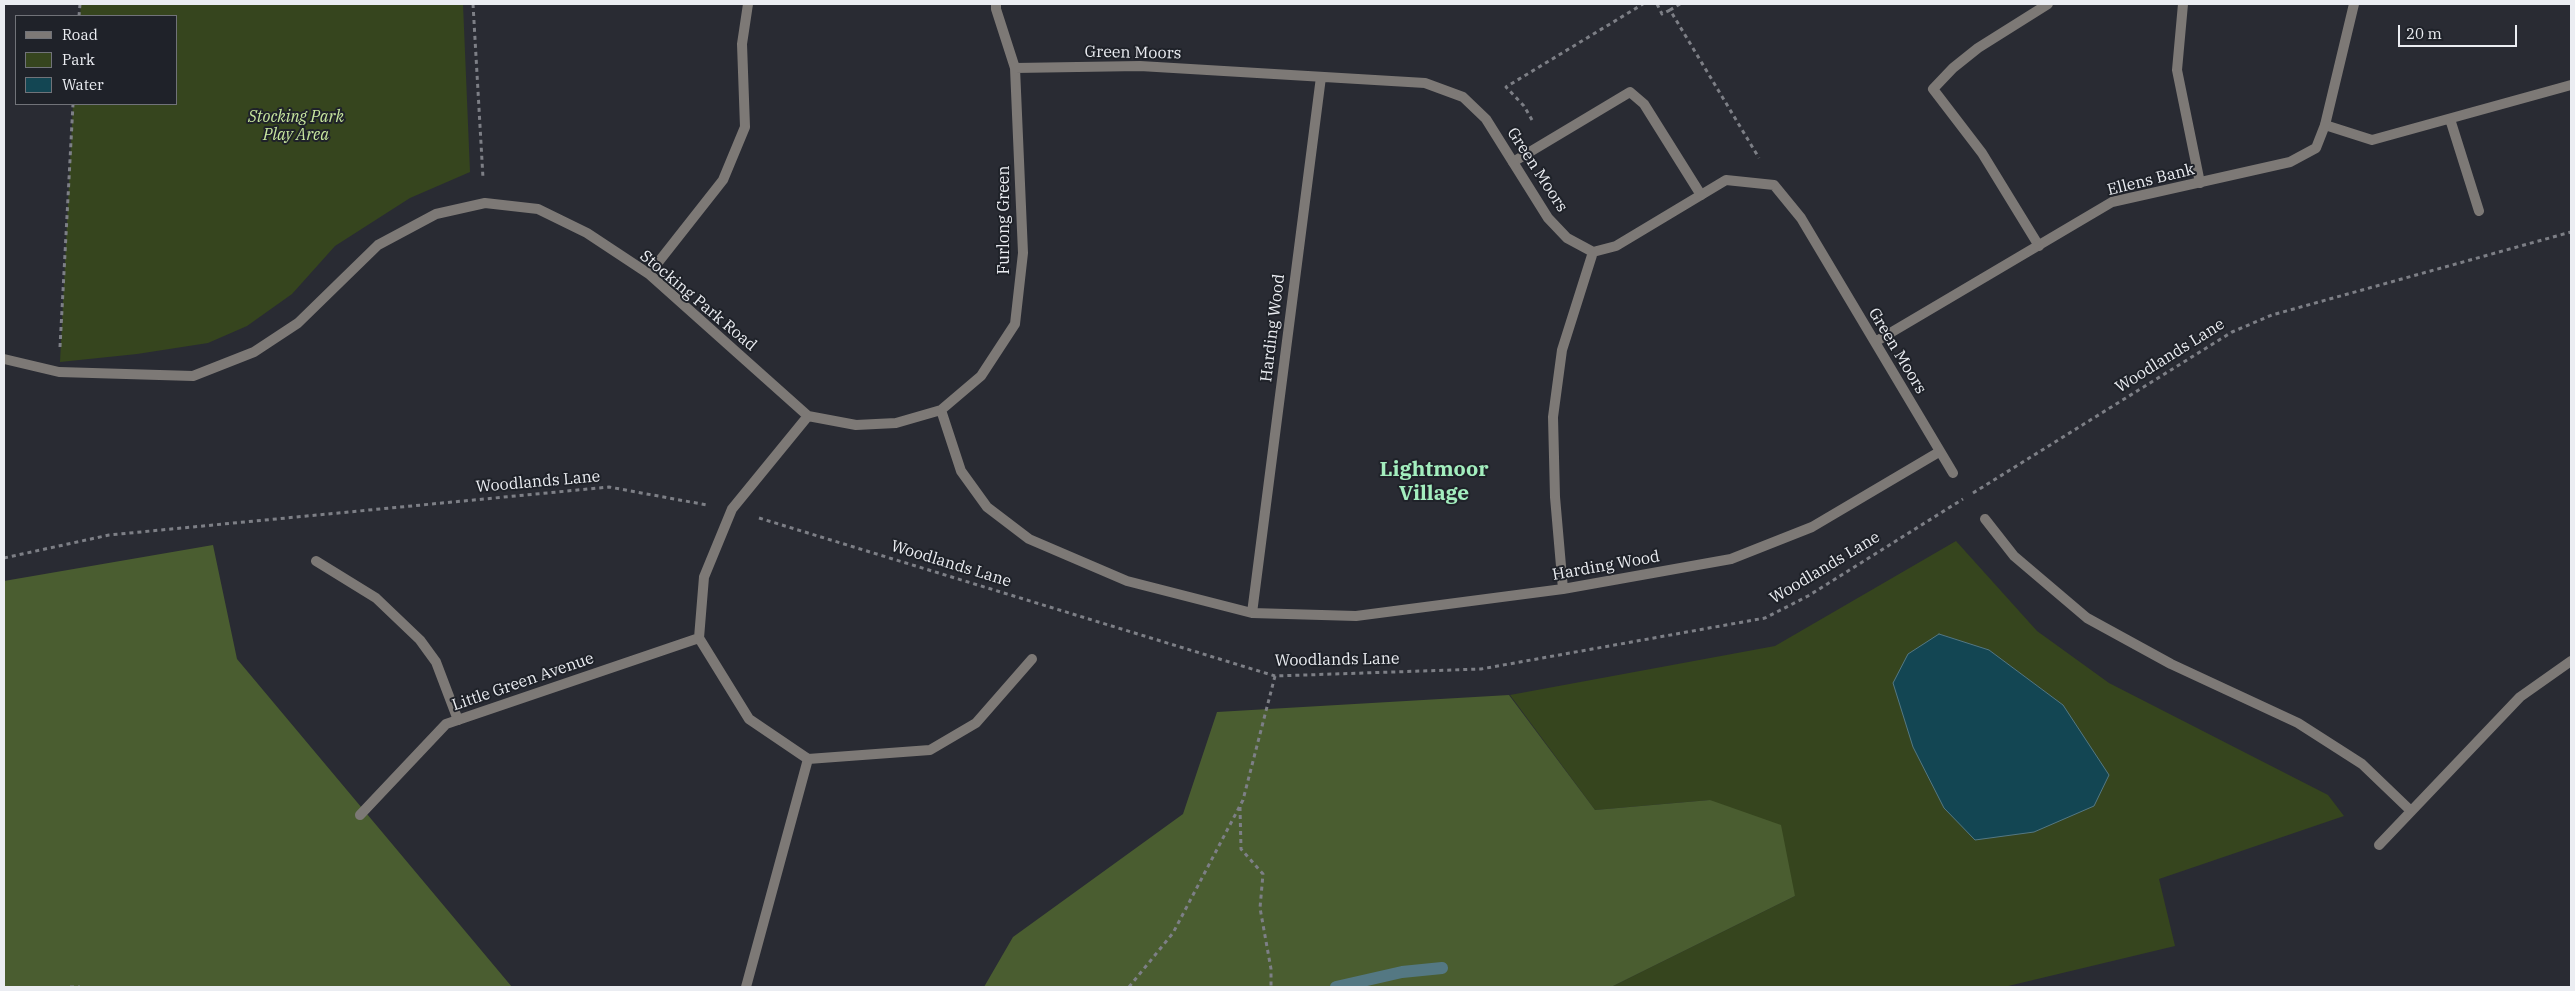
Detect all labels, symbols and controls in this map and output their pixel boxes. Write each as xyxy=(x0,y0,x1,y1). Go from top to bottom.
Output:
legend xyxy=(15,15,178,105)
scale bar xyxy=(2400,15,2519,47)
text: 20 m xyxy=(2406,24,2442,43)
text: Road xyxy=(62,25,98,44)
street label: Green Moors xyxy=(1084,43,1182,63)
text: Park xyxy=(62,50,95,69)
text: Water xyxy=(62,75,104,94)
park label: Stocking Park Play Area xyxy=(248,107,344,145)
street label: Green Moors xyxy=(1503,124,1571,216)
street label: Ellens Bank xyxy=(2105,160,2197,200)
street label: Furlong Green xyxy=(994,165,1014,275)
street label: Stocking Park Road xyxy=(636,247,760,355)
street label: Harding Wood xyxy=(1257,273,1289,383)
street label: Green Moors xyxy=(1864,305,1930,397)
street label: Woodlands Lane xyxy=(2112,315,2228,397)
district label: Lightmoor Village xyxy=(1379,457,1489,507)
street label: Woodlands Lane xyxy=(475,467,601,497)
street label: Woodlands Lane xyxy=(1767,528,1883,608)
street label: Woodlands Lane xyxy=(888,537,1014,591)
street label: Harding Wood xyxy=(1551,547,1661,585)
street label: Little Green Avenue xyxy=(450,649,596,715)
street label: Woodlands Lane xyxy=(1274,649,1400,671)

